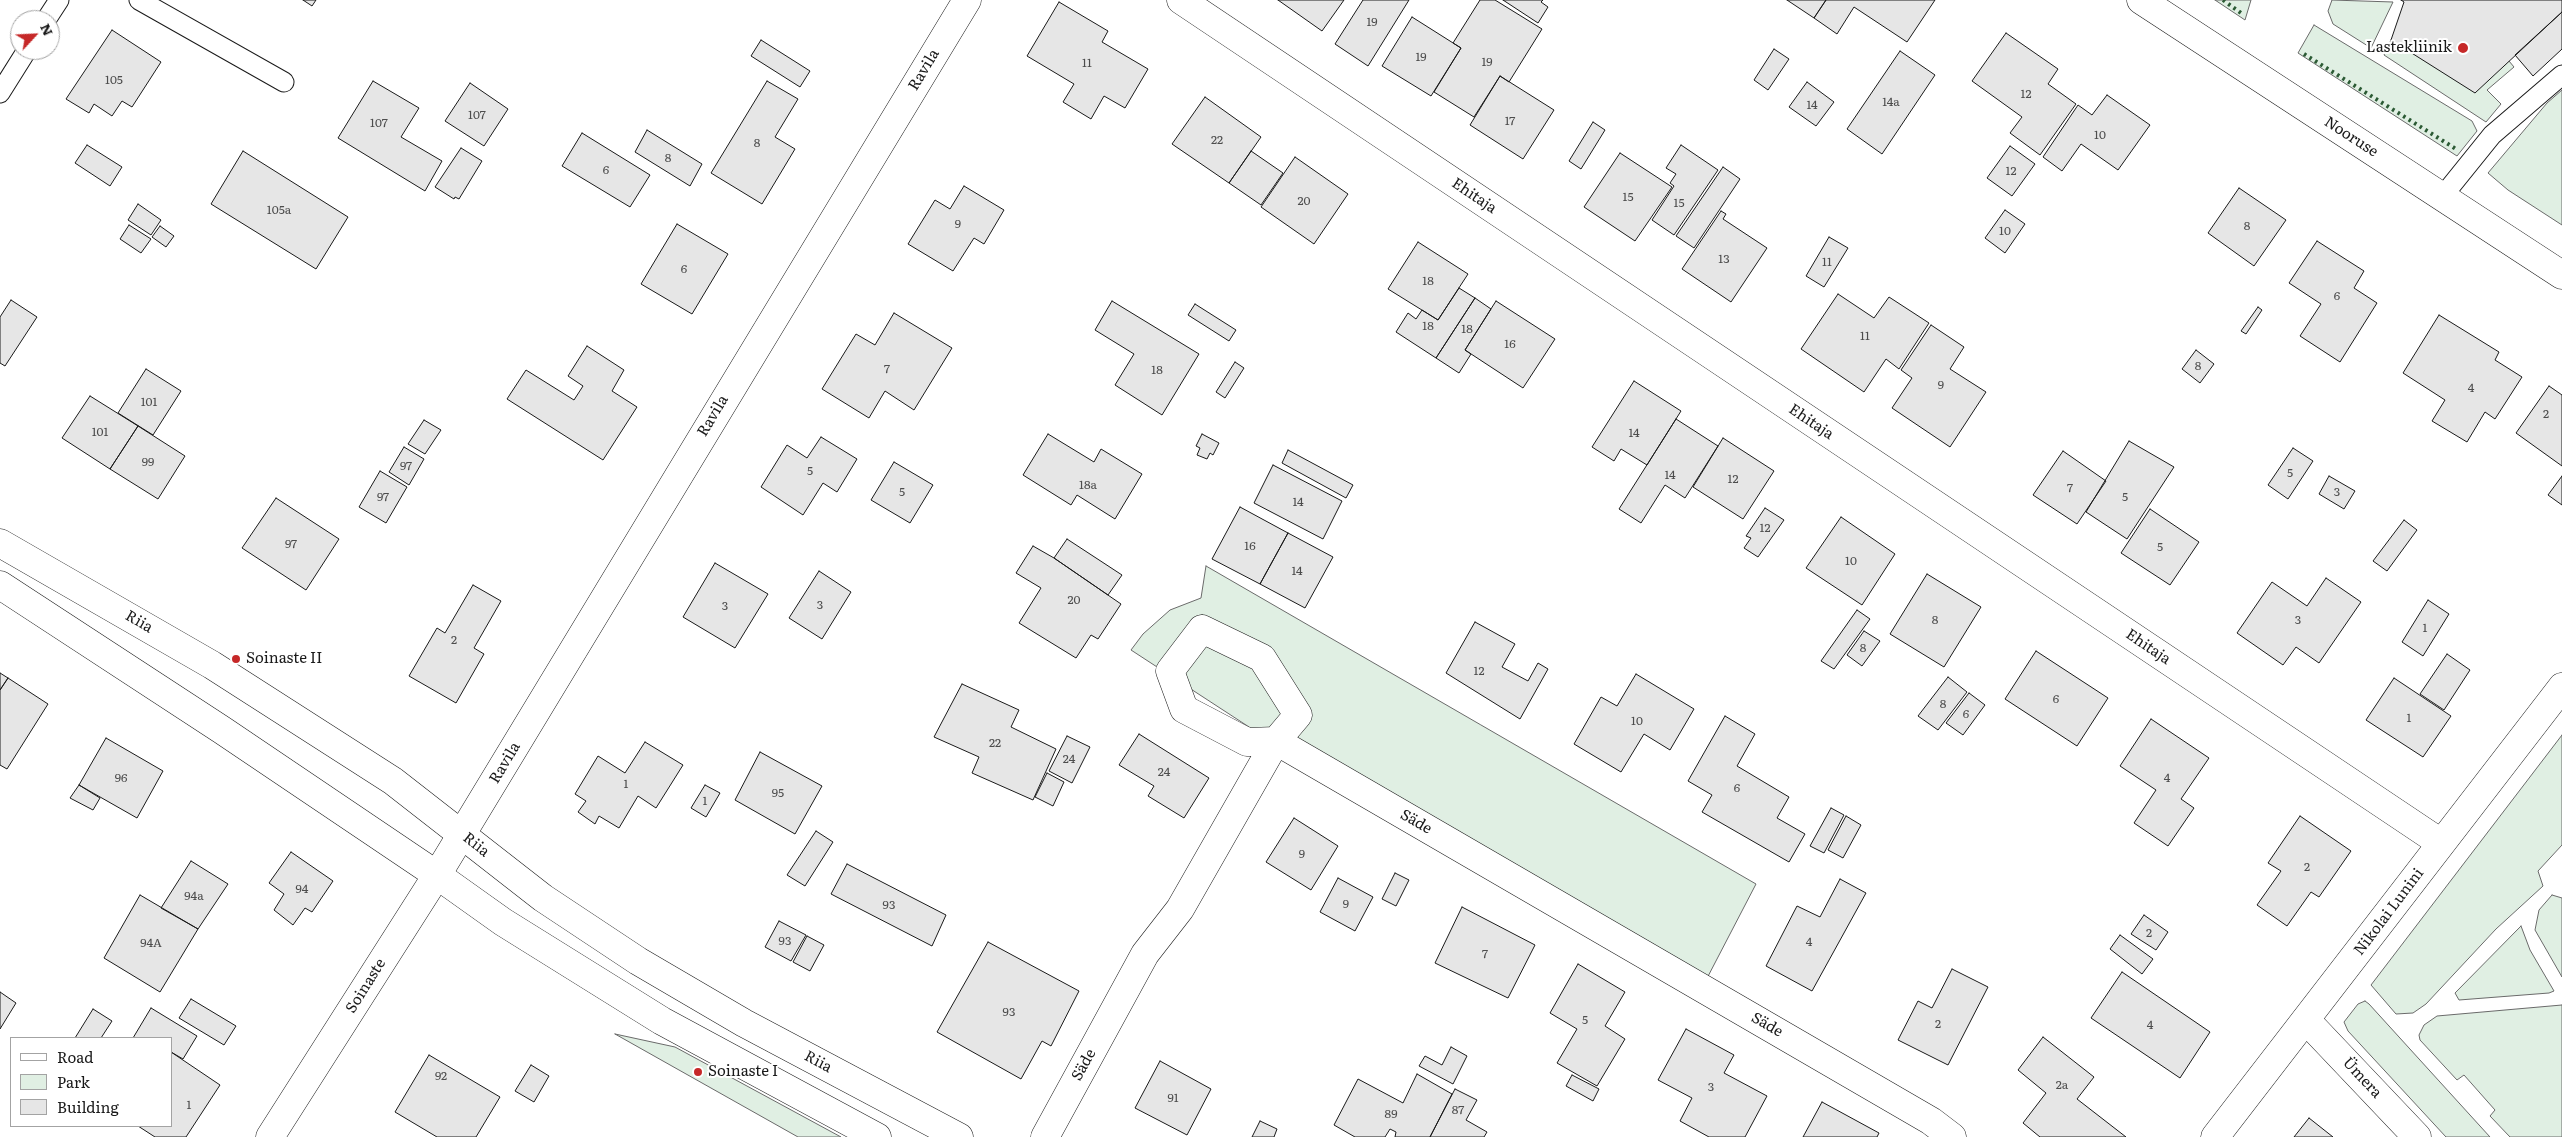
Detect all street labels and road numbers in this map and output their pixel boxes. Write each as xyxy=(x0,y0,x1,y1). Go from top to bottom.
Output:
street label: Ravila xyxy=(905,46,943,94)
street label: Nooruse xyxy=(2321,113,2381,161)
street label: Ehitaja xyxy=(1448,174,1500,218)
street label: Ravila xyxy=(694,392,732,440)
street label: Ehitaja xyxy=(1785,400,1837,444)
street label: Riia xyxy=(122,607,156,637)
street label: Ehitaja xyxy=(2122,625,2174,669)
street label: Ravila xyxy=(486,739,524,787)
street label: Säde xyxy=(1397,806,1435,838)
street label: Riia xyxy=(459,829,493,861)
street label: Nikolai Lunini xyxy=(2350,865,2428,959)
street label: Soinaste xyxy=(342,955,390,1017)
street label: Säde xyxy=(1748,1009,1786,1041)
street label: Säde xyxy=(1068,1046,1100,1084)
street label: Riia xyxy=(801,1047,835,1077)
street label: Ümera xyxy=(2339,1054,2385,1102)

